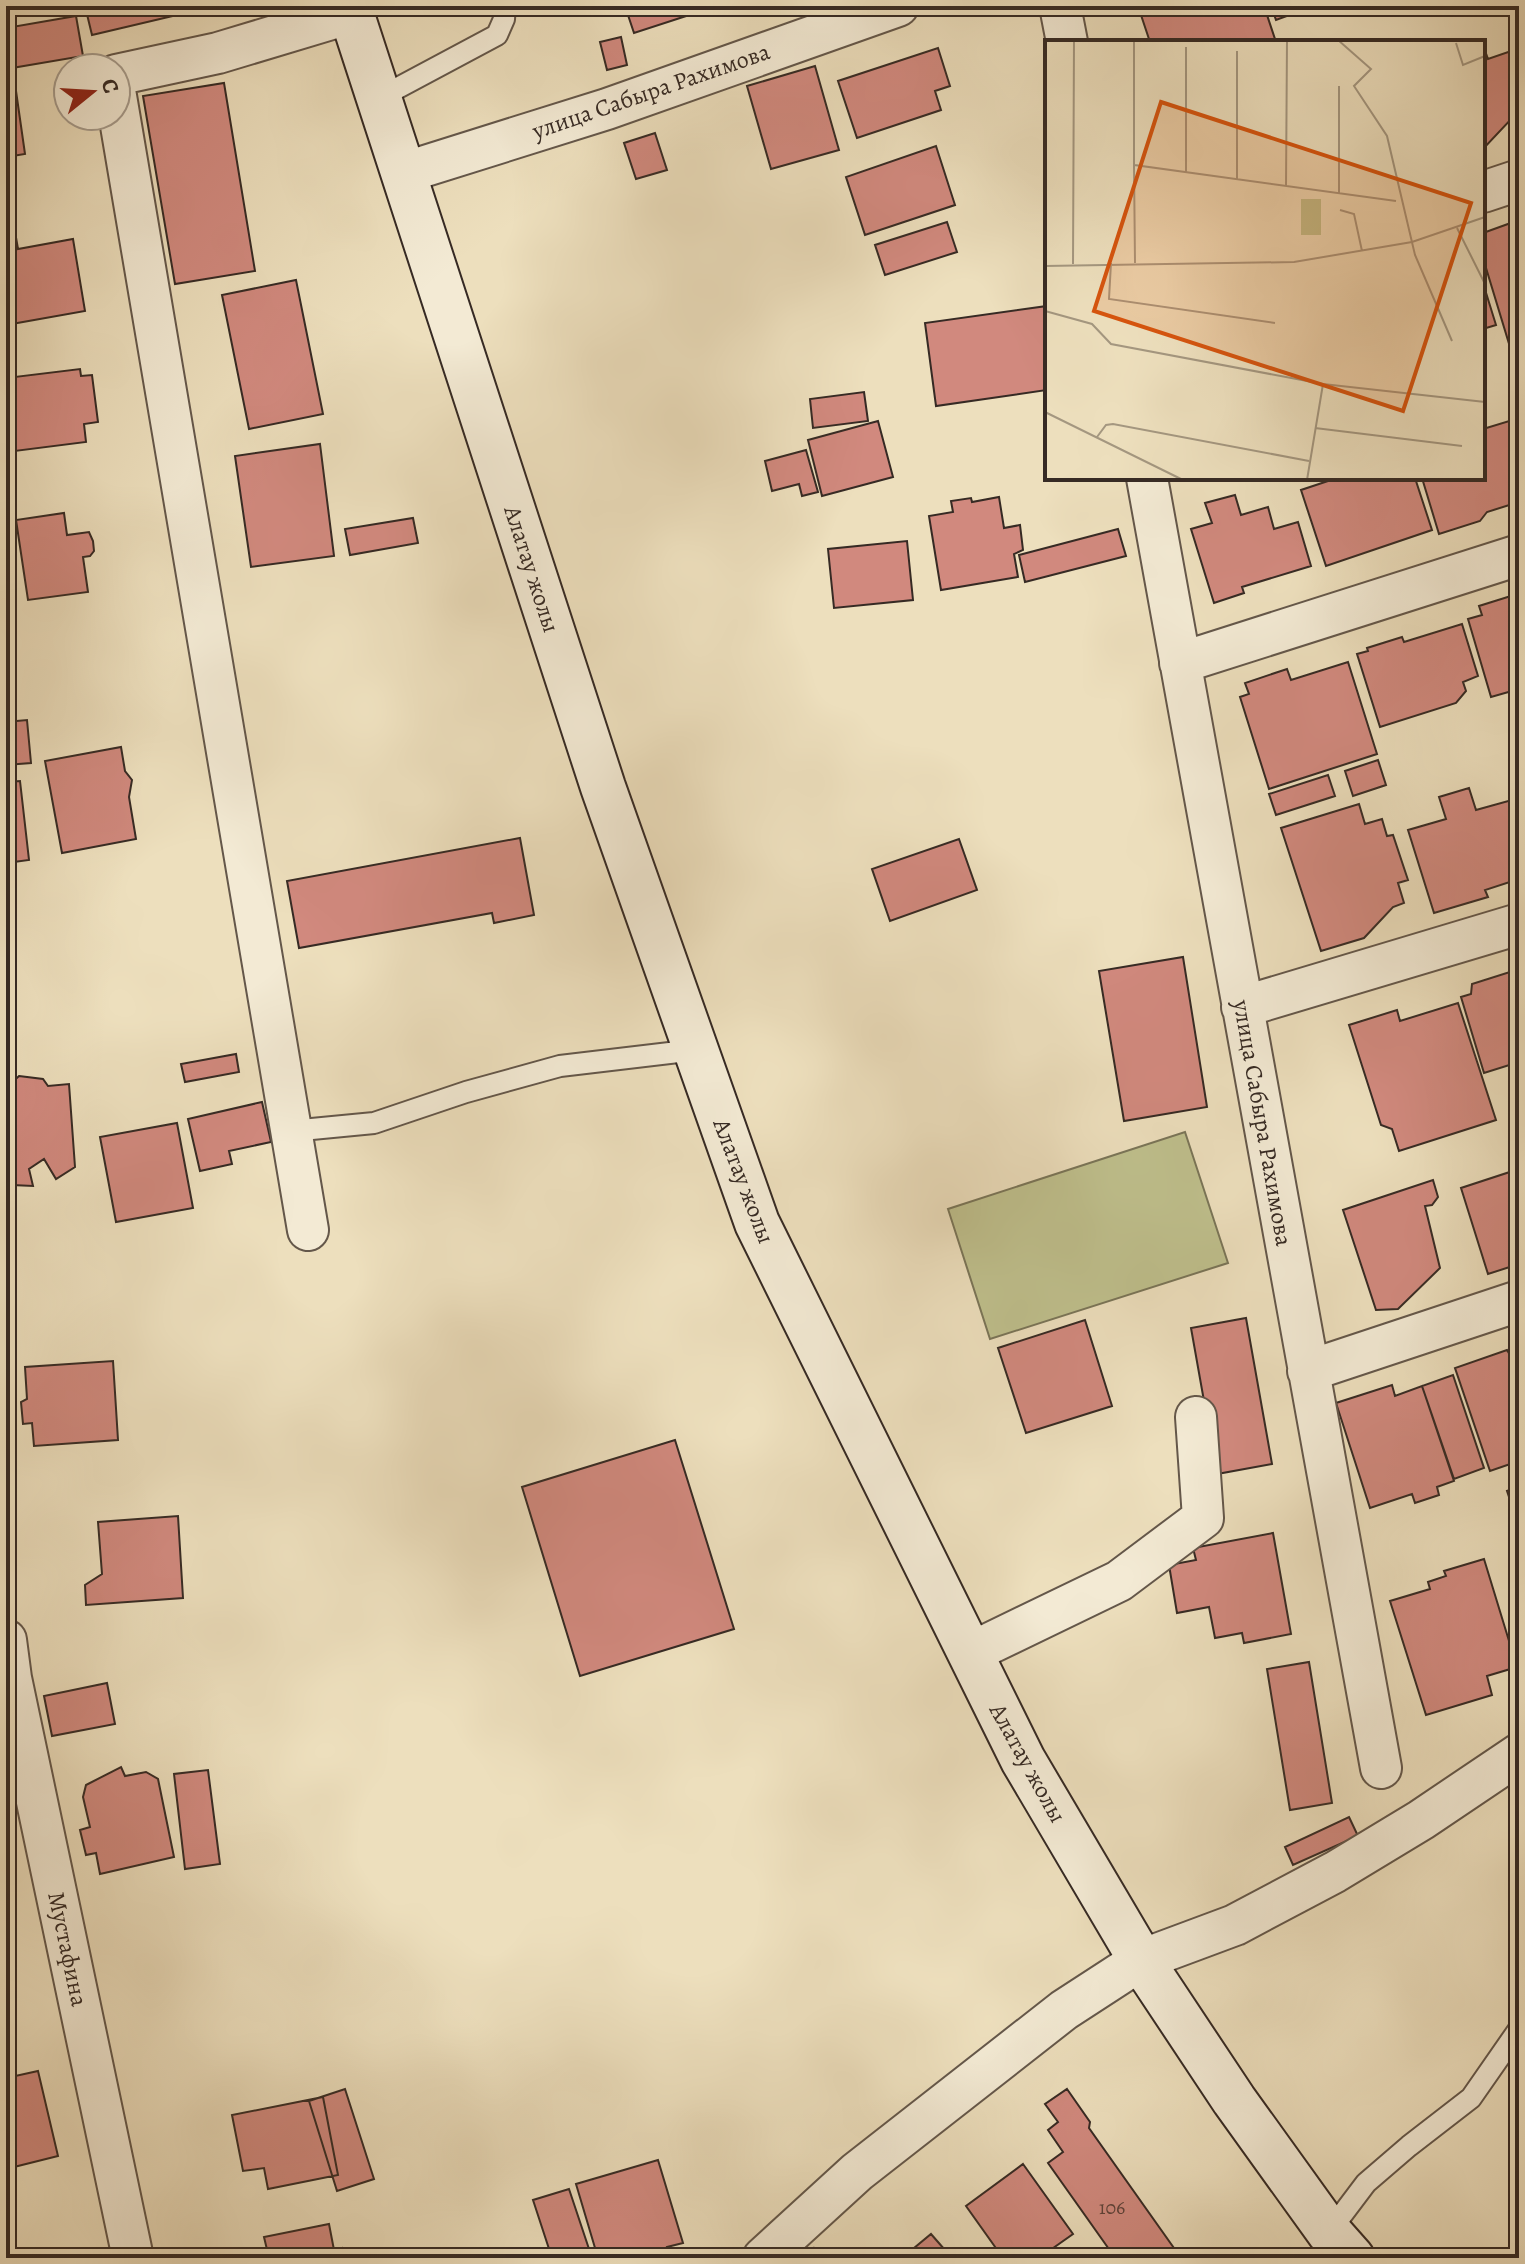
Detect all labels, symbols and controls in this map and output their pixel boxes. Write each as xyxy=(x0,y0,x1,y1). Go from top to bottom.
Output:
street label: улица Сабыра Рахимова xyxy=(527,35,774,147)
inset map xyxy=(1045,40,1485,480)
north arrow xyxy=(52,52,132,132)
text: С xyxy=(94,75,126,97)
street label: Алатау жолы xyxy=(496,501,568,636)
street label: улица Сабыра Рахимова xyxy=(1225,996,1300,1249)
street label: Алатау жолы xyxy=(705,1113,783,1248)
street label: Алатау жолы xyxy=(982,1697,1074,1828)
street label: Мустафина xyxy=(40,1889,96,2009)
house number: 106 xyxy=(1099,2194,1125,2221)

